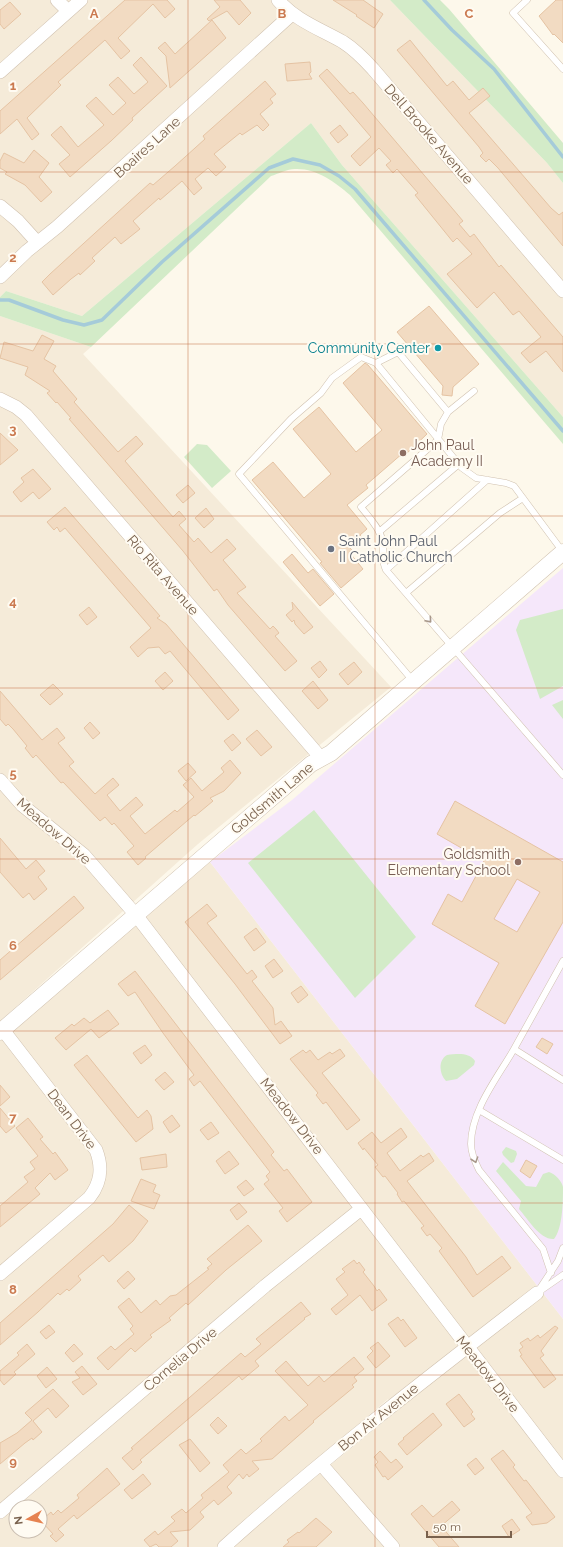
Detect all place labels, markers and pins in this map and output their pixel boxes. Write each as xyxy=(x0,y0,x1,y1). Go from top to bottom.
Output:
place label: Community Center xyxy=(308,340,430,356)
marker: Community Center xyxy=(433,343,443,353)
place label: John Paul Academy II xyxy=(411,437,483,469)
marker: John Paul Academy II xyxy=(398,448,408,458)
place label: Saint John Paul II Catholic Church xyxy=(339,533,453,565)
marker: Saint John Paul II Catholic Church xyxy=(326,544,336,554)
place label: Goldsmith Elementary School xyxy=(387,846,510,878)
marker: Goldsmith Elementary School xyxy=(513,857,523,867)

